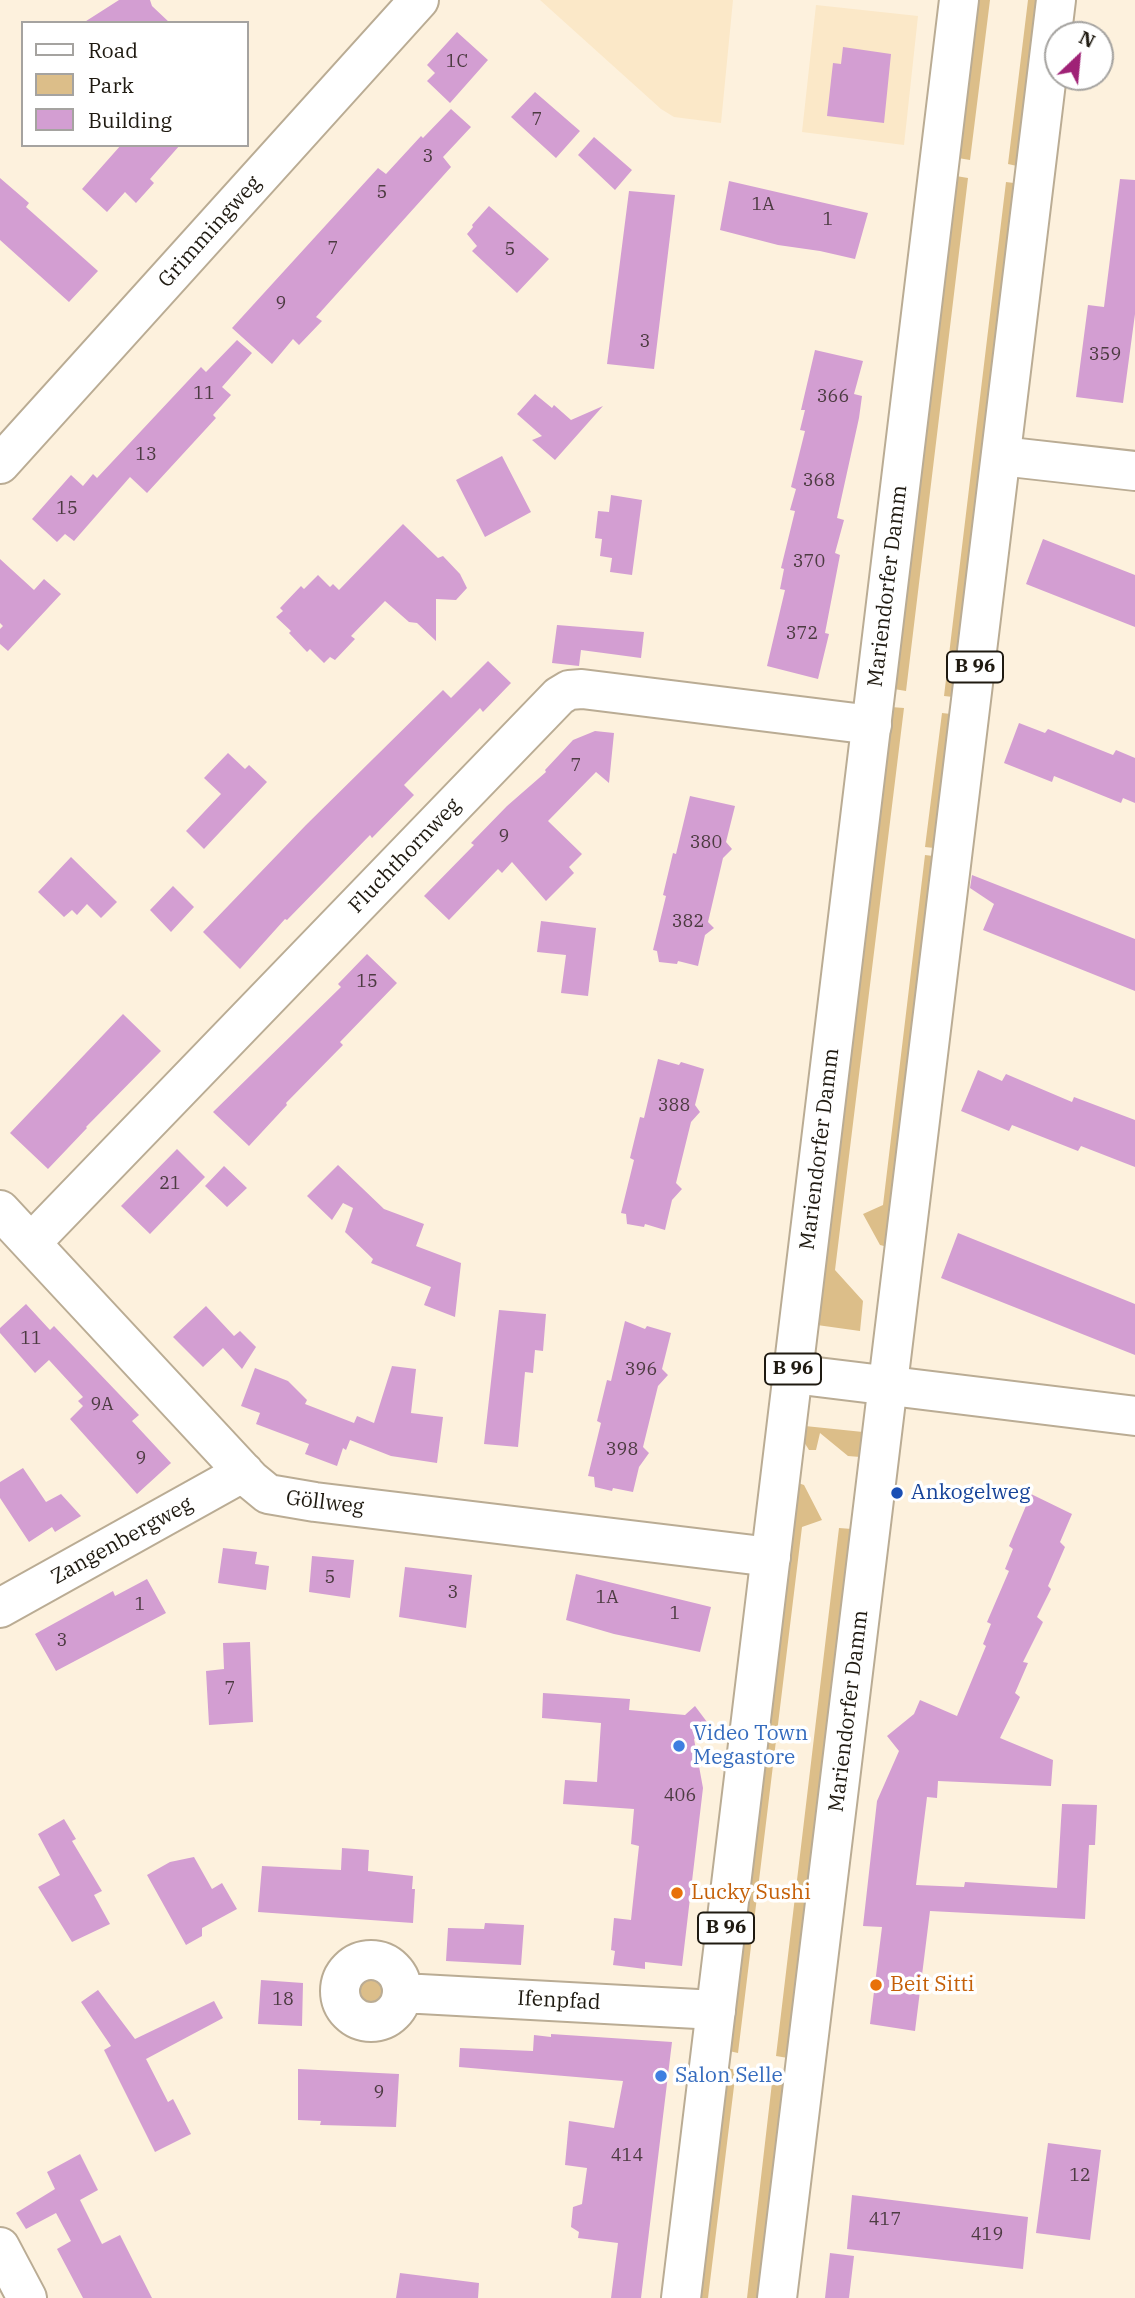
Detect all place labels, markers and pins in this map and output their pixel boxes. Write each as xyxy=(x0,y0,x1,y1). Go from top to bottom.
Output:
place label: Ankogelweg xyxy=(911,1480,1030,1506)
marker: Ankogelweg xyxy=(889,1485,905,1501)
place label: Video Town Megastore xyxy=(693,1721,808,1771)
marker: Video Town Megastore xyxy=(671,1738,687,1754)
place label: Lucky Sushi xyxy=(691,1880,811,1906)
marker: Lucky Sushi xyxy=(669,1885,685,1901)
place label: Beit Sitti xyxy=(890,1972,974,1998)
marker: Beit Sitti xyxy=(868,1977,884,1993)
place label: Salon Selle xyxy=(675,2063,783,2089)
marker: Salon Selle xyxy=(653,2068,669,2084)

